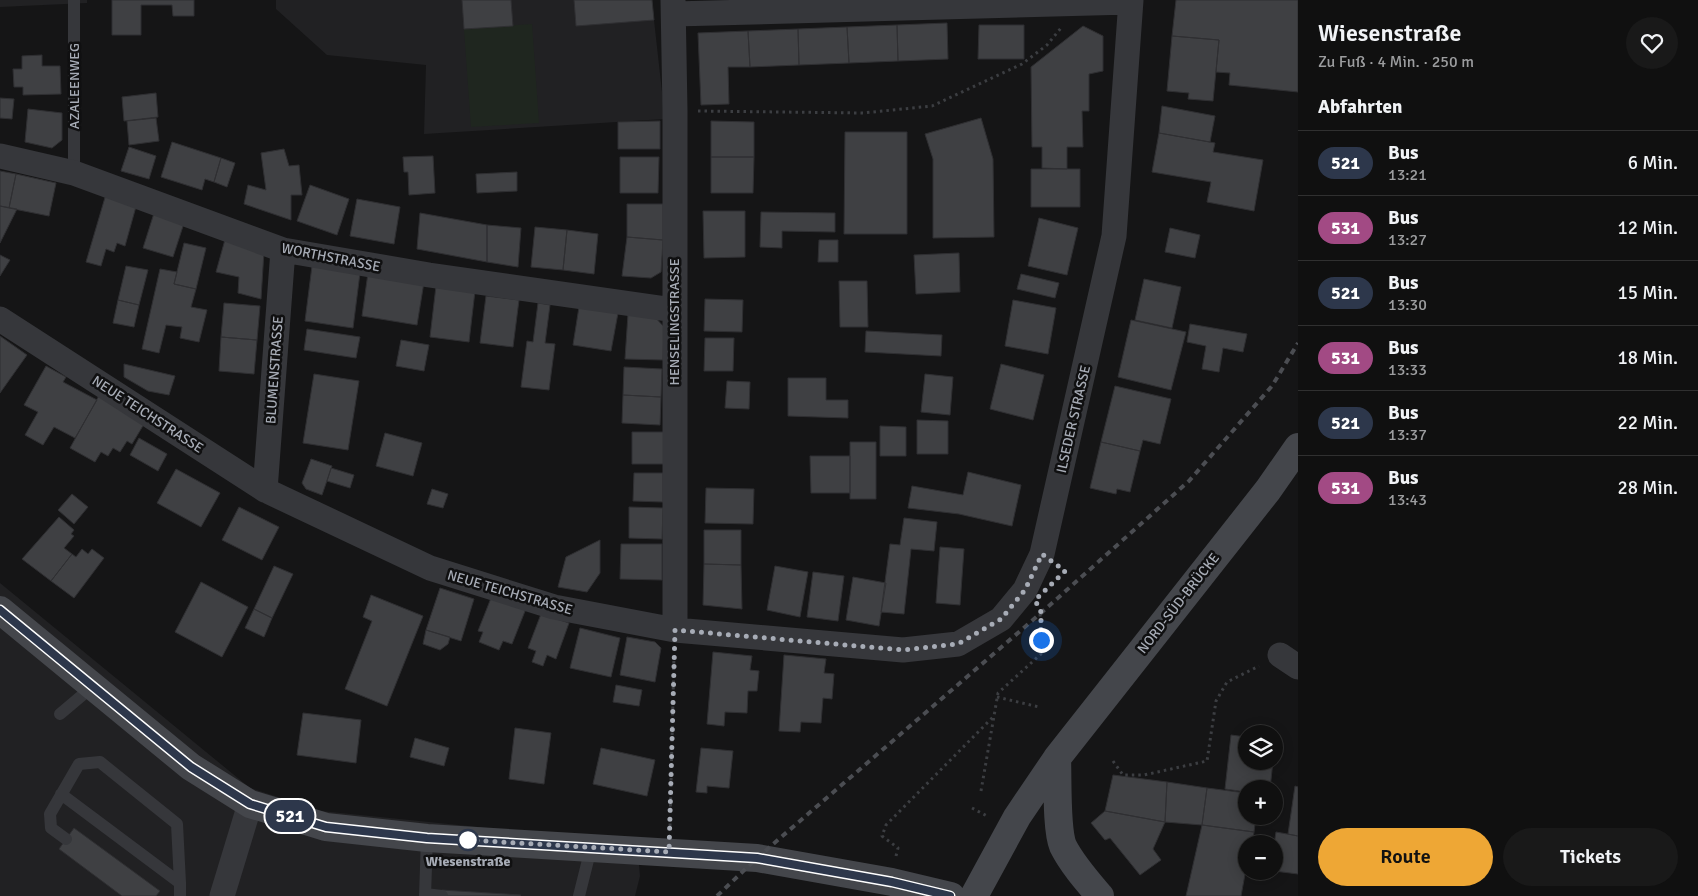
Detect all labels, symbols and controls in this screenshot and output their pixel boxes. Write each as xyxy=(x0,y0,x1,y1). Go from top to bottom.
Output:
button: heart xyxy=(1626,17,1678,69)
text: Wiesenstraße xyxy=(1318,18,1461,48)
street label: AZALEENWEG xyxy=(66,43,83,129)
text: Zu Fuß · 4 Min. · 250 m xyxy=(1318,52,1474,72)
text: Abfahrten xyxy=(1318,95,1402,119)
text: Bus xyxy=(1388,141,1419,165)
text: 6 Min. xyxy=(1628,151,1678,175)
text: 521 xyxy=(1331,152,1360,174)
text: 13:21 xyxy=(1388,165,1427,185)
text: Bus xyxy=(1388,206,1419,230)
text: 12 Min. xyxy=(1617,216,1678,240)
text: 531 xyxy=(1331,217,1360,239)
text: 13:27 xyxy=(1388,230,1427,250)
street label: WORTHSTRASSE xyxy=(280,240,382,275)
street label: HENSELINGSTRASSE xyxy=(666,258,683,386)
text: Bus xyxy=(1388,271,1419,295)
text: 15 Min. xyxy=(1617,281,1678,305)
text: 521 xyxy=(1331,282,1360,304)
text: 13:30 xyxy=(1388,295,1427,315)
street label: BLUMENSTRASSE xyxy=(262,315,287,425)
text: Bus xyxy=(1388,336,1419,360)
text: 18 Min. xyxy=(1617,346,1678,370)
text: 531 xyxy=(1331,347,1360,369)
text: 13:33 xyxy=(1388,360,1427,380)
street label: ILSEDER STRASSE xyxy=(1053,363,1094,475)
street label: NEUE TEICHSTRASSE xyxy=(89,372,207,457)
text: Bus xyxy=(1388,401,1419,425)
text: 22 Min. xyxy=(1617,411,1678,435)
text: 521 xyxy=(1331,412,1360,434)
text: 13:37 xyxy=(1388,425,1427,445)
text: Bus xyxy=(1388,466,1419,490)
text: 28 Min. xyxy=(1617,476,1678,500)
text: 531 xyxy=(1331,477,1360,499)
text: 13:43 xyxy=(1388,490,1427,510)
street label: NORD-SÜD-BRÜCKE xyxy=(1134,550,1223,657)
street label: NEUE TEICHSTRASSE xyxy=(445,566,574,618)
your location xyxy=(1029,628,1054,653)
map controls xyxy=(1238,725,1283,880)
button: layers xyxy=(1238,725,1283,770)
button: + xyxy=(1238,780,1283,825)
line badge: 521 xyxy=(261,800,319,832)
text: 521 xyxy=(275,805,305,827)
button: Route xyxy=(1318,828,1493,886)
button: Tickets xyxy=(1503,828,1678,886)
marker: Wiesenstraße xyxy=(457,829,479,851)
button: − xyxy=(1238,835,1283,880)
place label: Wiesenstraße xyxy=(426,853,510,870)

